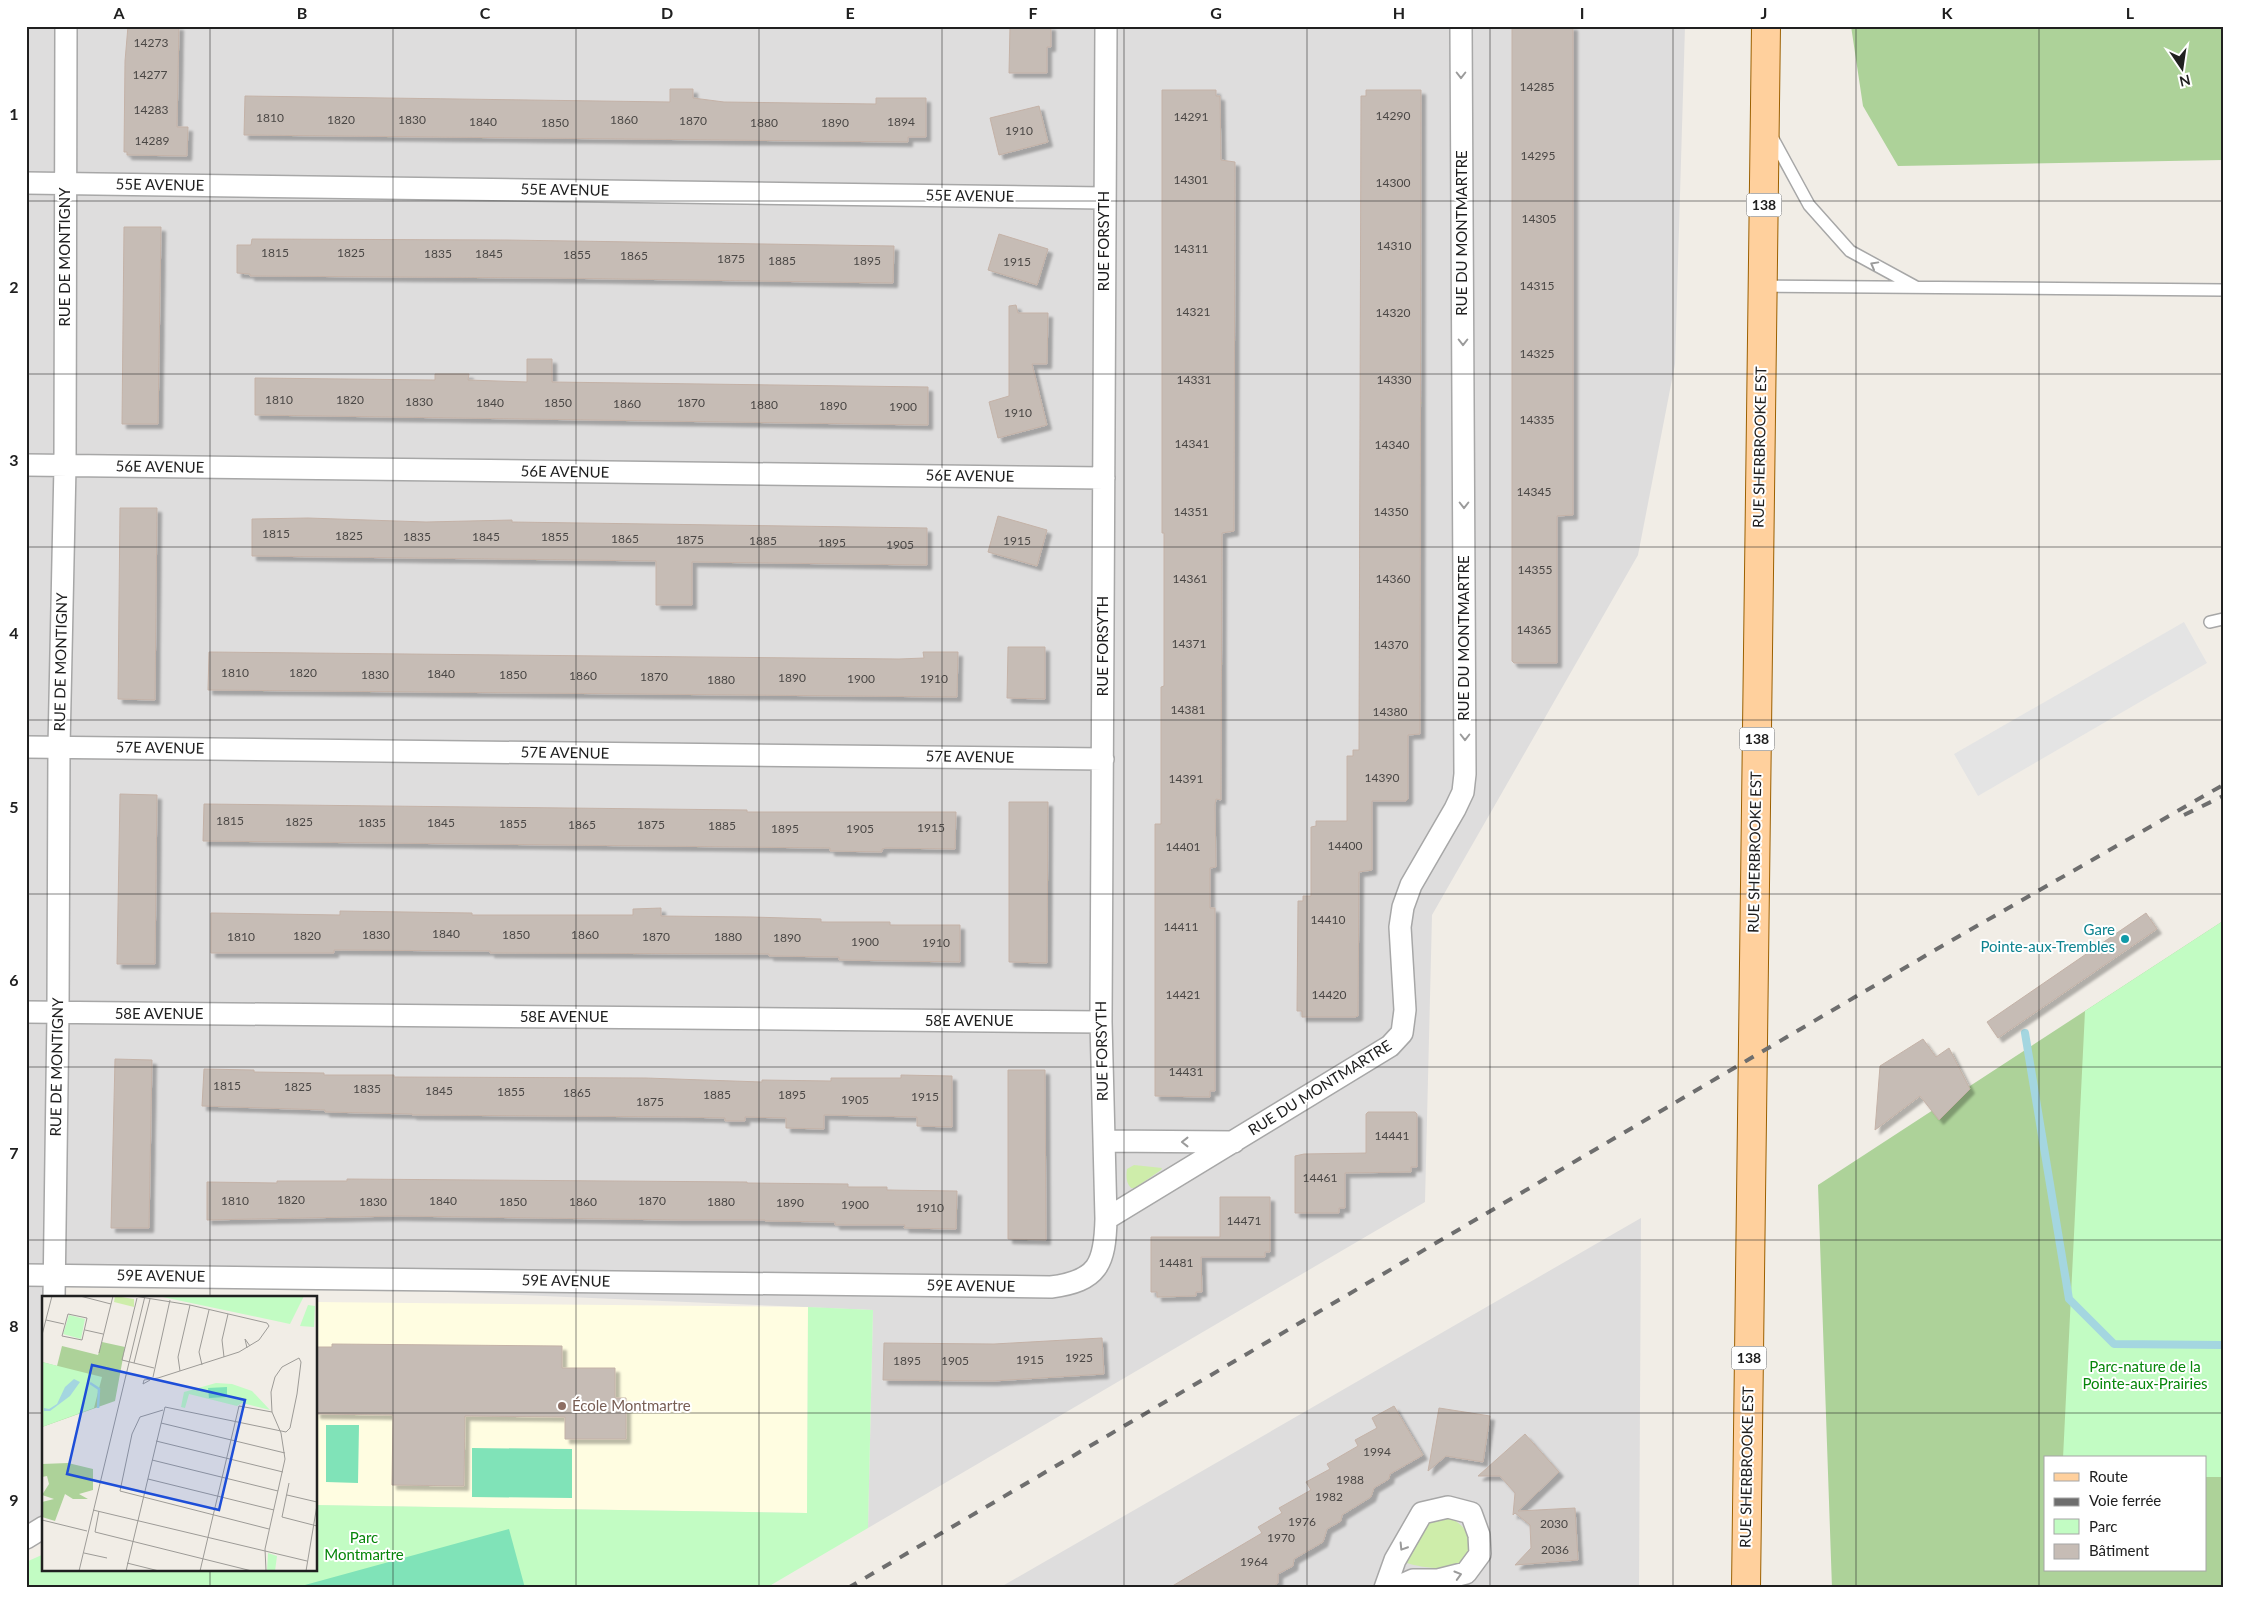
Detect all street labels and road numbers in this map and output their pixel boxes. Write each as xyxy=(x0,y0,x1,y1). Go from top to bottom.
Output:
street label: RUE DU MONTMARTRE xyxy=(1452,150,1470,316)
street label: 55E AVENUE xyxy=(116,174,205,194)
street label: 55E AVENUE xyxy=(521,179,610,199)
street label: 55E AVENUE xyxy=(926,185,1015,205)
street label: RUE DE MONTIGNY xyxy=(55,187,73,327)
street label: RUE FORSYTH xyxy=(1094,191,1112,291)
road number: 138 xyxy=(1746,194,1782,216)
street label: RUE SHERBROOKE EST xyxy=(1749,366,1769,528)
street label: 56E AVENUE xyxy=(116,456,205,476)
street label: 56E AVENUE xyxy=(521,461,610,481)
street label: 56E AVENUE xyxy=(926,465,1015,485)
street label: RUE DU MONTMARTRE xyxy=(1454,555,1472,721)
street label: RUE DE MONTIGNY xyxy=(50,592,70,732)
street label: RUE FORSYTH xyxy=(1093,596,1111,696)
road number: 138 xyxy=(1740,728,1774,751)
street label: 57E AVENUE xyxy=(116,737,205,757)
street label: 57E AVENUE xyxy=(521,742,610,762)
street label: 57E AVENUE xyxy=(926,746,1015,766)
street label: RUE SHERBROOKE EST xyxy=(1744,771,1764,933)
street label: RUE DE MONTIGNY xyxy=(46,997,66,1137)
street label: RUE FORSYTH xyxy=(1091,1001,1111,1101)
street label: 58E AVENUE xyxy=(115,1004,203,1022)
street label: 58E AVENUE xyxy=(520,1007,608,1025)
street label: 58E AVENUE xyxy=(925,1011,1013,1029)
street label: RUE DU MONTMARTRE xyxy=(1245,1036,1394,1139)
street label: 59E AVENUE xyxy=(117,1265,206,1285)
street label: 59E AVENUE xyxy=(522,1270,611,1290)
street label: 59E AVENUE xyxy=(927,1275,1016,1295)
road number: 138 xyxy=(1732,1346,1766,1370)
street label: RUE SHERBROOKE EST xyxy=(1736,1386,1756,1548)

